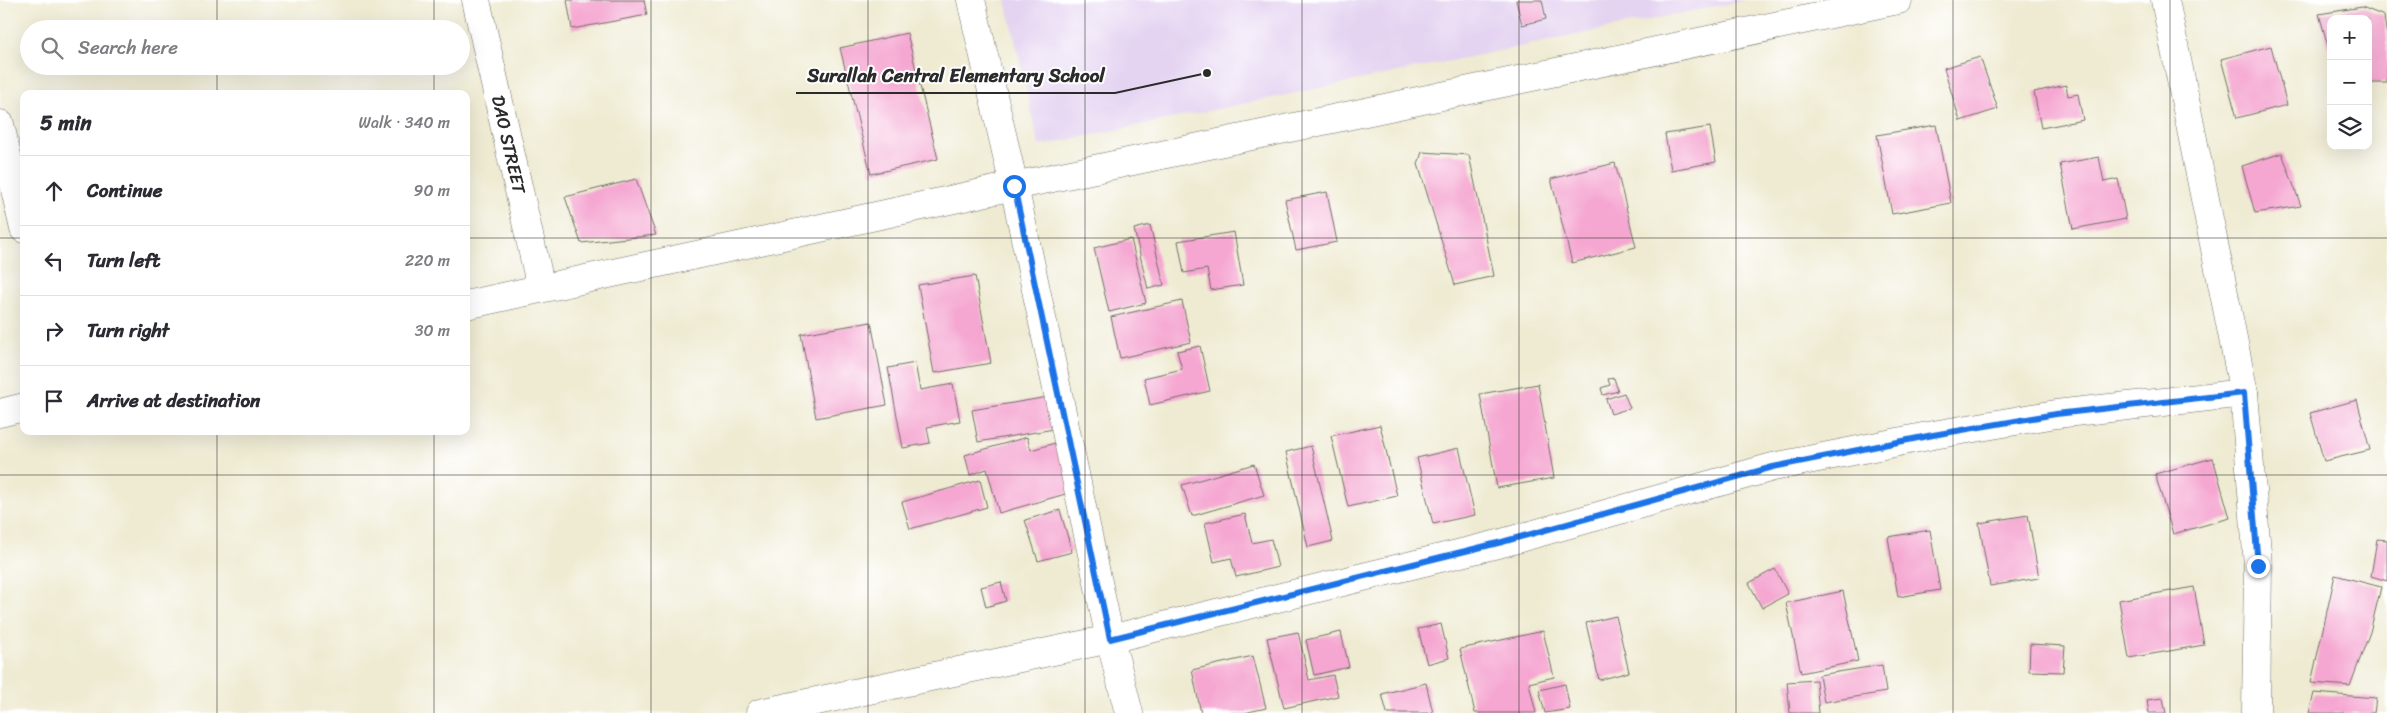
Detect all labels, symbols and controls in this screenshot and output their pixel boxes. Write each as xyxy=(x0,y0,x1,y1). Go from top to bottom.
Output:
map controls xyxy=(2327,15,2372,150)
button: + xyxy=(2327,15,2372,60)
search box xyxy=(20,20,470,75)
text: Search here xyxy=(78,31,178,64)
icon: search xyxy=(38,34,66,62)
callout: Surallah Central Elementary School xyxy=(796,59,1115,93)
text: Surallah Central Elementary School xyxy=(806,59,1106,92)
button: − xyxy=(2327,60,2372,105)
street label: DAO STREET xyxy=(482,92,535,198)
text: 5 min xyxy=(40,104,92,142)
button: layers xyxy=(2327,105,2372,150)
text: Walk · 340 m xyxy=(359,108,450,137)
text: Continue xyxy=(87,174,163,207)
route start xyxy=(1003,175,1026,198)
text: 90 m xyxy=(414,176,450,205)
icon: ahead xyxy=(40,177,68,205)
text: Turn left xyxy=(87,244,160,277)
text: 220 m xyxy=(405,246,450,275)
icon: left xyxy=(40,247,68,275)
text: Turn right xyxy=(87,314,169,347)
text: 30 m xyxy=(415,316,450,345)
icon: right xyxy=(40,317,68,345)
text: Arrive at destination xyxy=(87,384,260,417)
icon: arrive xyxy=(40,387,68,415)
route end xyxy=(2247,555,2270,578)

